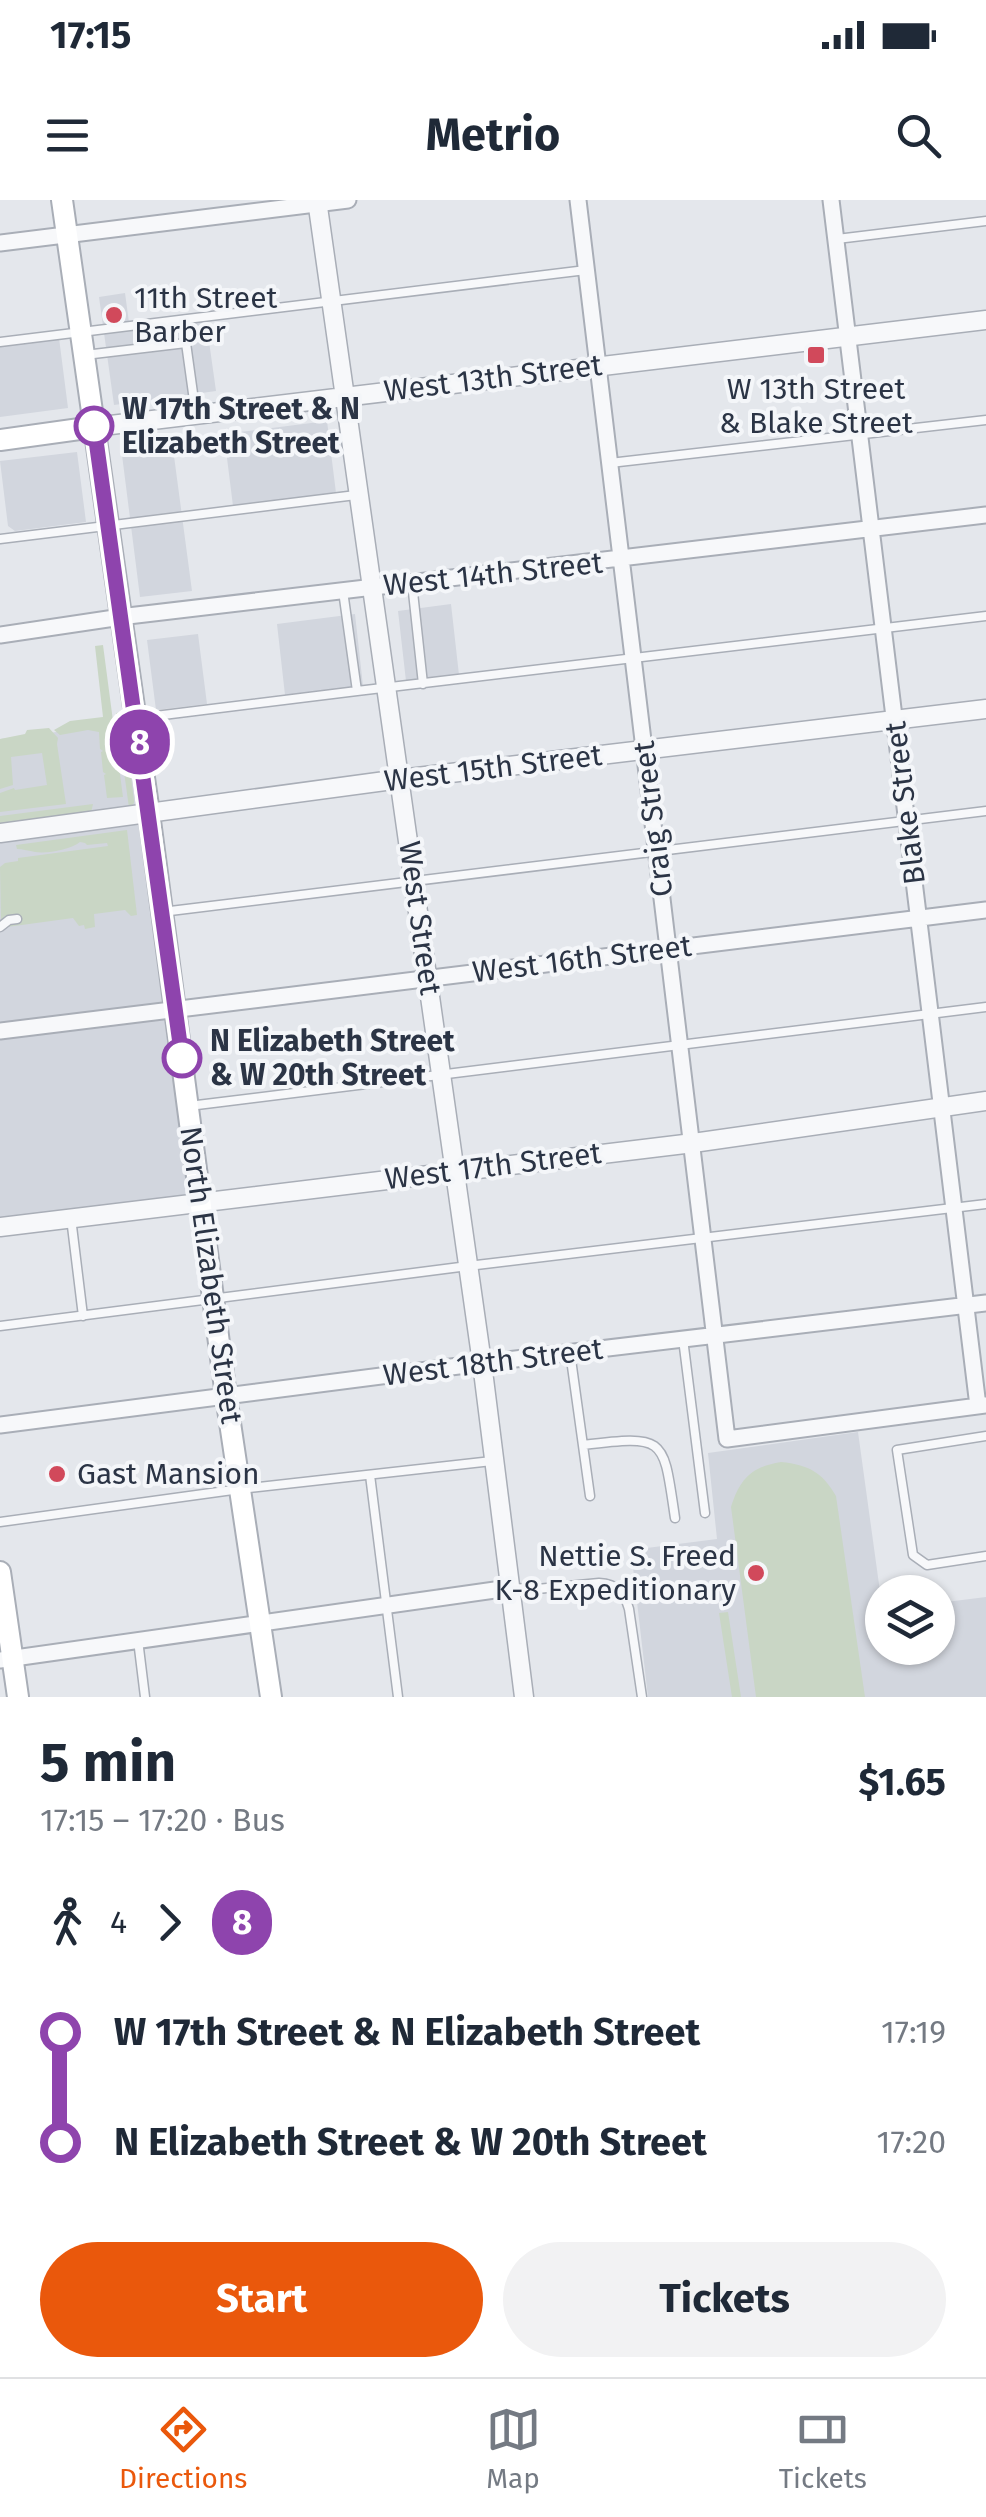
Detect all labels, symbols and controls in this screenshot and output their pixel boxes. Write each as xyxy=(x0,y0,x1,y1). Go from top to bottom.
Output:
text: 17:15 xyxy=(50,12,131,58)
icon: menu xyxy=(40,108,95,163)
text: Metrio xyxy=(426,108,560,162)
icon: search xyxy=(891,108,946,163)
place label: 11th Street Barber xyxy=(134,280,277,350)
marker: 11th Street Barber xyxy=(103,304,125,326)
marker: W 13th Street & Blake Street xyxy=(805,344,827,366)
street label: West 13th Street xyxy=(382,347,604,409)
place label: W 13th Street & Blake Street xyxy=(719,371,913,441)
place label: W 17th Street & N Elizabeth Street xyxy=(122,391,360,461)
marker: W 17th Street & N Elizabeth Street xyxy=(75,407,113,445)
street label: West 14th Street xyxy=(382,545,605,603)
line badge: 8 xyxy=(108,710,172,774)
street label: Blake Street xyxy=(877,719,933,887)
text: 8 xyxy=(130,721,150,763)
street label: West 15th Street xyxy=(382,737,604,799)
street label: Craig Street xyxy=(626,739,680,899)
street label: West Street xyxy=(391,839,449,997)
street label: West 16th Street xyxy=(470,928,694,990)
place label: N Elizabeth Street & W 20th Street xyxy=(210,1023,455,1093)
marker: N Elizabeth Street & W 20th Street xyxy=(163,1039,201,1077)
street label: North Elizabeth Street xyxy=(172,1124,250,1426)
street label: West 17th Street xyxy=(383,1135,603,1197)
street label: West 18th Street xyxy=(381,1331,605,1393)
place label: Gast Mansion xyxy=(77,1456,260,1492)
marker: Gast Mansion xyxy=(46,1463,68,1485)
place label: Nettie S. Freed K-8 Expeditionary xyxy=(495,1538,736,1608)
marker: Nettie S. Freed K-8 Expeditionary xyxy=(745,1562,767,1584)
map controls xyxy=(865,1575,955,1665)
button: layers xyxy=(865,1575,955,1665)
text: 5 min xyxy=(40,1730,176,1796)
text: $1.65 xyxy=(859,1759,946,1805)
text: 17:15 – 17:20 · Bus xyxy=(40,1801,285,1839)
icon: walk xyxy=(40,1895,95,1950)
icon: forward xyxy=(142,1895,197,1950)
text: 8 xyxy=(232,1901,252,1943)
text: 4 xyxy=(110,1903,127,1941)
text: W 17th Street & N Elizabeth Street xyxy=(114,2009,700,2055)
text: 17:19 xyxy=(881,2013,946,2051)
text: N Elizabeth Street & W 20th Street xyxy=(114,2119,707,2165)
text: 17:20 xyxy=(877,2123,946,2161)
button: Start xyxy=(40,2242,483,2357)
button: Tickets xyxy=(503,2242,946,2357)
tab: Directions xyxy=(119,2402,247,2495)
tab: Map xyxy=(486,2402,541,2495)
tab: Tickets xyxy=(779,2402,867,2495)

